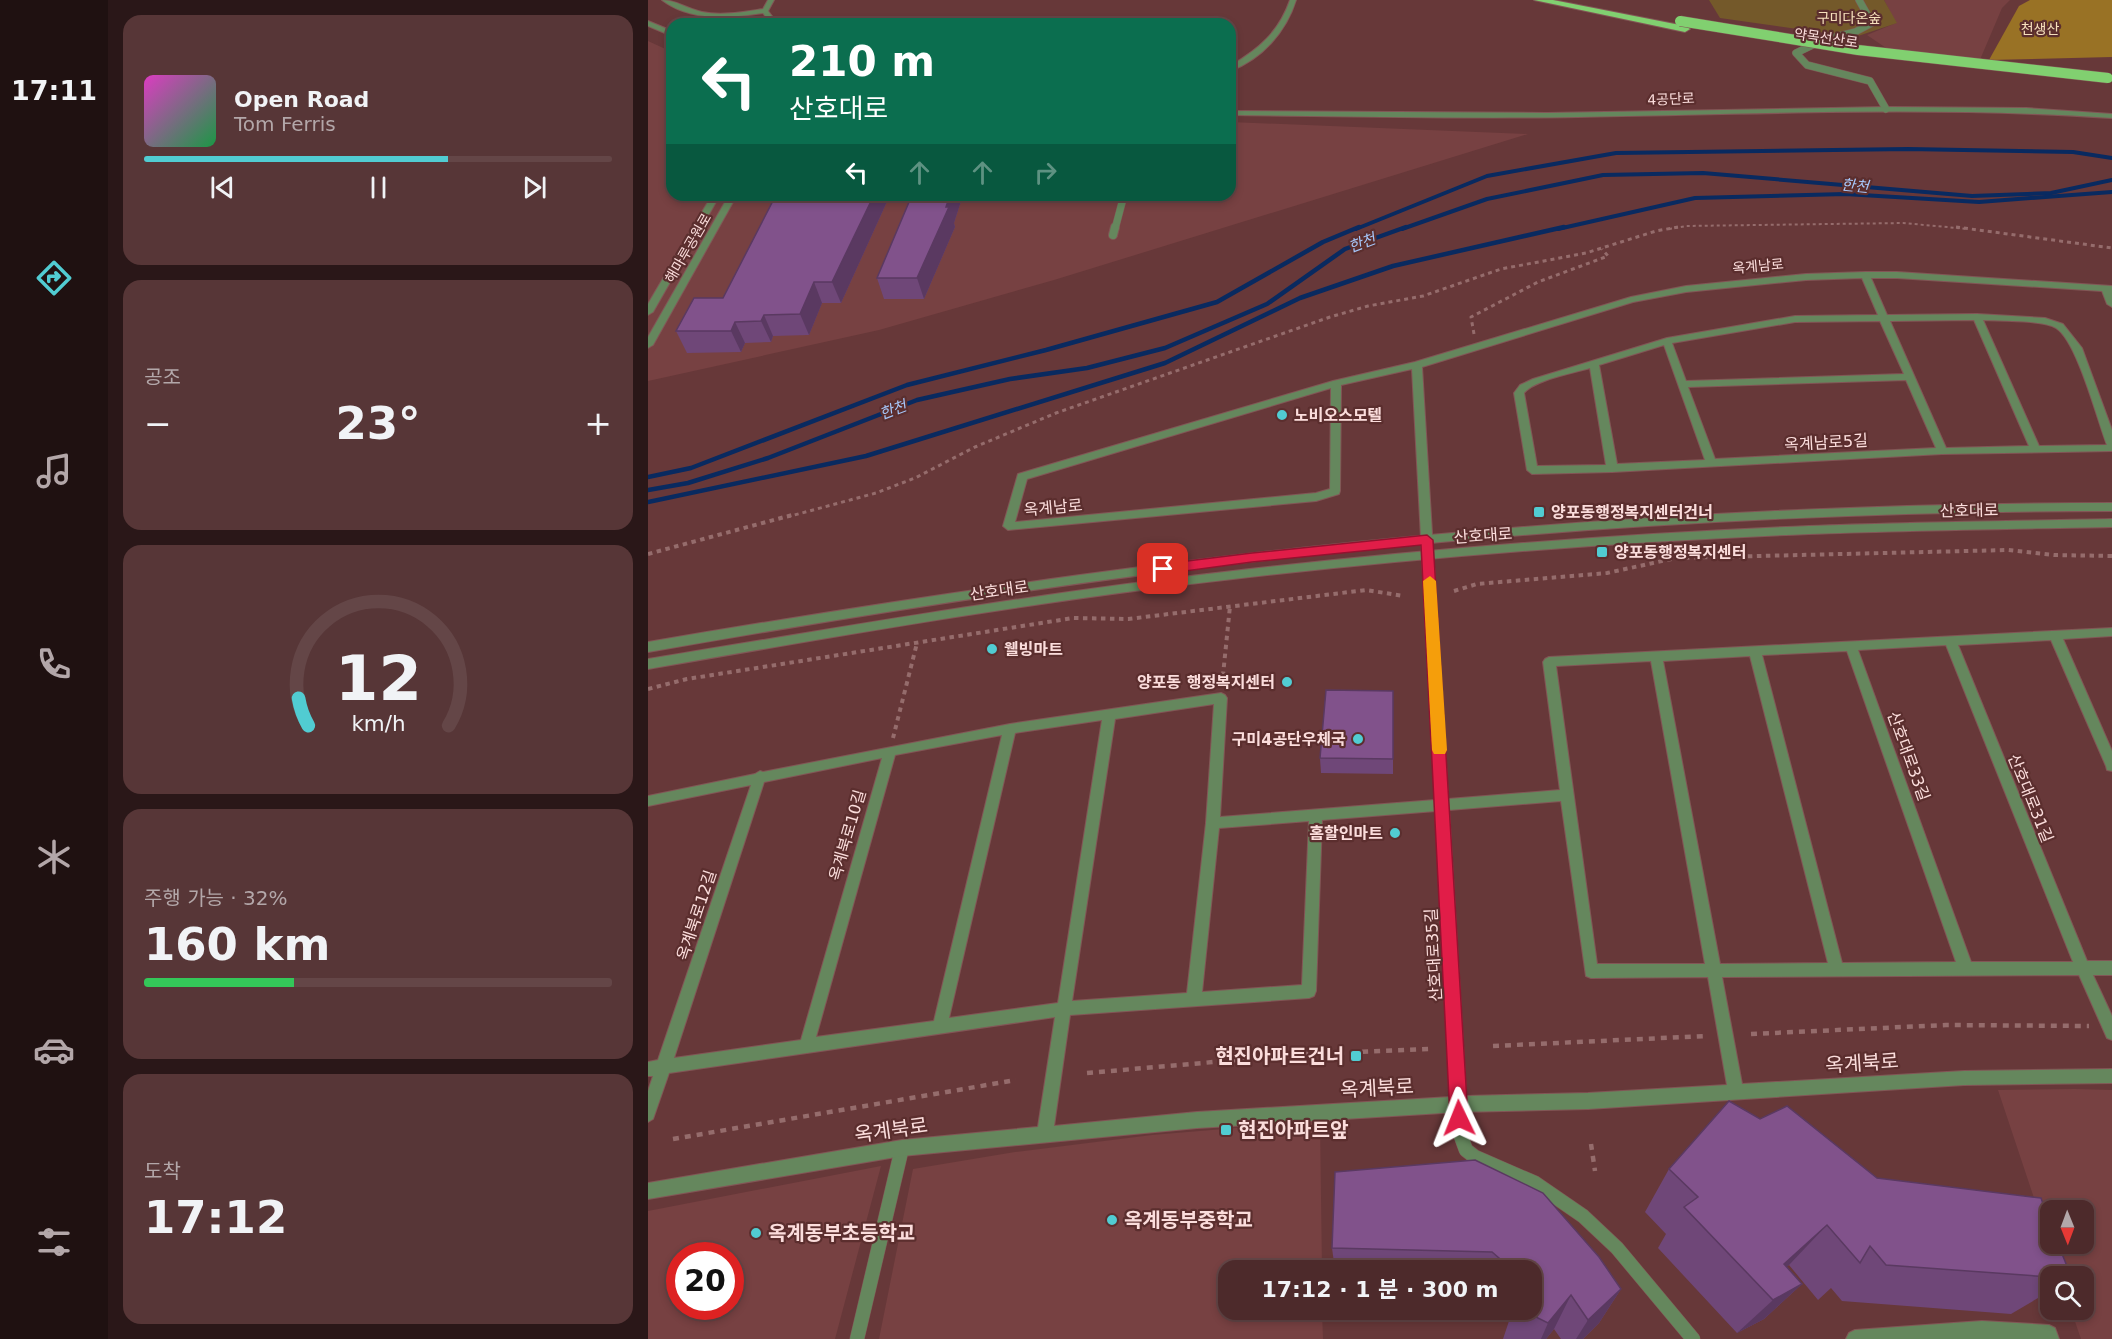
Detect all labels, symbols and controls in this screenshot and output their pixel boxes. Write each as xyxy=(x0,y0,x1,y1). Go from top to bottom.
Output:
park label: 구미다온숲 xyxy=(1817,10,1881,26)
park label: 천생산 xyxy=(2021,21,2059,37)
street label: 약목선산로 xyxy=(1793,26,1859,50)
text: 210 m xyxy=(789,37,935,86)
icon: left xyxy=(690,42,768,120)
text: 17:11 xyxy=(11,75,97,106)
text: Open Road xyxy=(234,87,369,112)
street label: 4공단로 xyxy=(1647,90,1695,108)
text: 산호대로 xyxy=(789,93,888,124)
text: Tom Ferris xyxy=(234,112,336,136)
icon: left xyxy=(840,156,873,189)
icon: ahead xyxy=(903,156,936,189)
icon: ahead xyxy=(966,156,999,189)
icon: right xyxy=(1029,156,1062,189)
icon: previous xyxy=(206,171,239,204)
icon: pause xyxy=(362,171,395,204)
icon: next xyxy=(518,171,551,204)
water label: 한천 xyxy=(1840,176,1872,196)
street label: 해마루공원로 xyxy=(662,210,714,285)
water label: 한천 xyxy=(1346,229,1380,256)
street label: 옥계남로 xyxy=(1732,256,1784,276)
icon: directions xyxy=(33,257,75,299)
text: 공조 xyxy=(144,365,181,389)
water label: 한천 xyxy=(877,396,911,423)
text: 23° xyxy=(335,397,421,450)
text: − xyxy=(144,404,172,443)
text: + xyxy=(584,404,612,443)
place label: 노비오스모텔 xyxy=(1294,406,1382,425)
marker: 노비오스모텔 xyxy=(1275,408,1289,422)
street label: 옥계남로5길 xyxy=(1784,431,1868,454)
icon: music xyxy=(33,450,75,492)
street label: 옥계남로 xyxy=(1023,495,1083,520)
street label: 산호대로 xyxy=(1939,500,1999,521)
place label: 양포동행정복지센터건너 xyxy=(1551,503,1713,522)
marker: 양포동행정복지센터건너 xyxy=(1532,505,1546,519)
street label: 산호대로 xyxy=(1453,524,1513,547)
pin xyxy=(1137,543,1188,594)
place label: 양포동행정복지센터 xyxy=(1614,543,1746,562)
marker: 양포동행정복지센터 xyxy=(1595,545,1609,559)
icon: arrive xyxy=(1146,552,1179,585)
street label: 산호대로 xyxy=(969,577,1030,604)
place label: 웰빙마트 xyxy=(1004,640,1063,659)
marker: 웰빙마트 xyxy=(985,642,999,656)
icon: phone xyxy=(33,643,75,685)
text: 12 xyxy=(335,643,421,716)
place label: 양포동 행정복지센터 xyxy=(1137,673,1275,692)
marker: 양포동 행정복지센터 xyxy=(1280,675,1294,689)
street label: 산호대로33길 xyxy=(1884,709,1934,804)
text: km/h xyxy=(351,712,405,737)
place label: 구미4공단우체국 xyxy=(1232,730,1346,749)
marker: 구미4공단우체국 xyxy=(1351,732,1365,746)
street label: 산호대로31길 xyxy=(2004,751,2057,845)
street label: 옥계북로10길 xyxy=(825,787,870,883)
place label: 홈할인마트 xyxy=(1309,824,1383,843)
marker: 홈할인마트 xyxy=(1388,826,1402,840)
icon: climate xyxy=(33,836,75,878)
street label: 옥계북로12길 xyxy=(673,868,720,963)
text: 주행 가능 · 32% xyxy=(144,886,287,910)
street label: 산호대로35길 xyxy=(1422,908,1445,1002)
text: 160 km xyxy=(144,918,330,971)
icon: car xyxy=(33,1029,75,1071)
place label: 현진아파트건너 xyxy=(1215,1044,1344,1068)
street label: 옥계북로 xyxy=(1824,1048,1900,1078)
marker: 현진아파트건너 xyxy=(1349,1049,1363,1063)
street label: 옥계북로 xyxy=(1340,1074,1414,1102)
position arrow xyxy=(1427,1086,1491,1150)
street label: 옥계북로 xyxy=(853,1113,929,1147)
place label: 현진아파트앞 xyxy=(1238,1118,1349,1142)
marker: 현진아파트앞 xyxy=(1219,1123,1233,1137)
text: 도착 xyxy=(144,1159,181,1183)
text: 17:12 xyxy=(144,1191,287,1244)
north arrow xyxy=(2040,1200,2094,1254)
map controls xyxy=(2040,1200,2094,1320)
place label: 옥계동부중학교 xyxy=(1124,1208,1253,1232)
marker: 옥계동부중학교 xyxy=(1105,1213,1119,1227)
icon: filters xyxy=(33,1221,75,1263)
place label: 옥계동부초등학교 xyxy=(768,1221,915,1245)
marker: 옥계동부초등학교 xyxy=(749,1226,763,1240)
speed limit sign: 20 xyxy=(666,1242,744,1320)
button: search xyxy=(2040,1266,2094,1320)
text: 17:12 · 1 분 · 300 m xyxy=(1261,1277,1499,1302)

